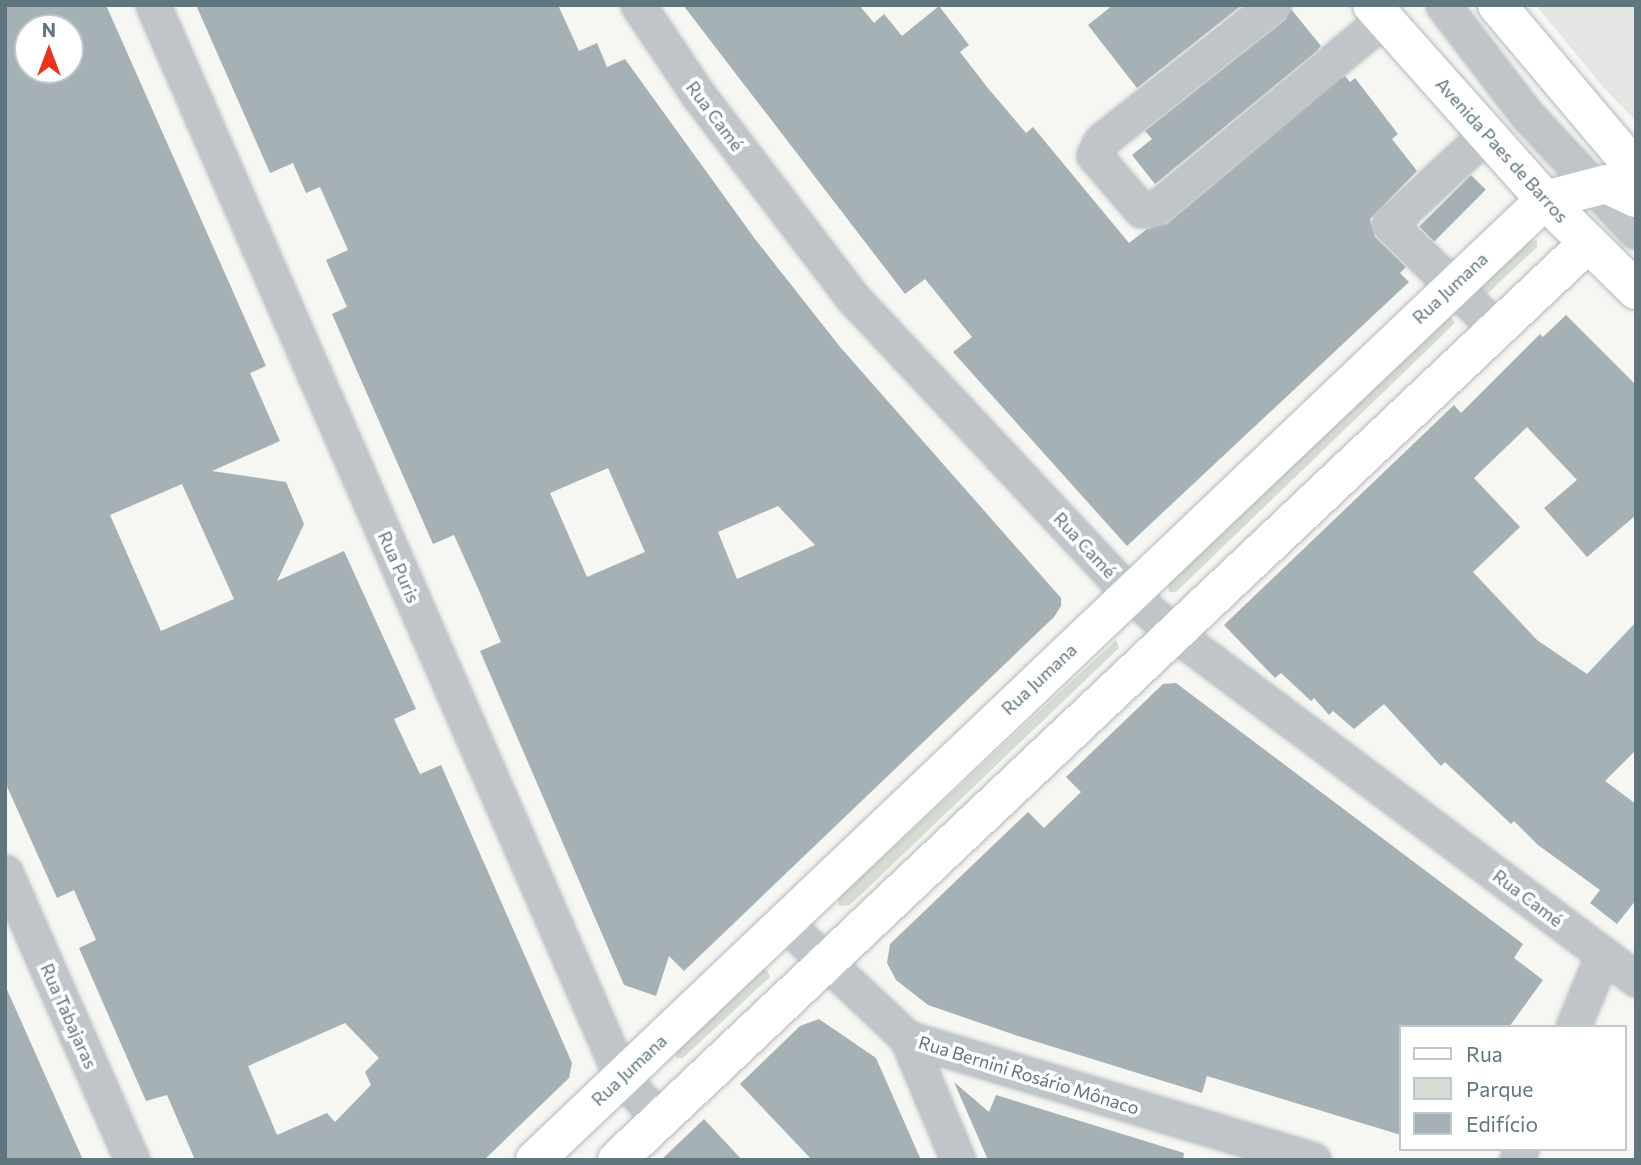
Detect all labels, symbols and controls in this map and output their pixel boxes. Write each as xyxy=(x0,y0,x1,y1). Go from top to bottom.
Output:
north arrow xyxy=(14,14,84,84)
text: N xyxy=(42,18,56,41)
street label: Avenida Paes de Barros xyxy=(1431,73,1573,227)
street label: Rua Camé xyxy=(682,77,748,155)
street label: Rua Jumana xyxy=(1408,248,1492,328)
street label: Rua Camé xyxy=(1049,508,1121,582)
street label: Rua Puris xyxy=(374,528,424,606)
street label: Rua Jumana xyxy=(997,639,1081,719)
street label: Rua Camé xyxy=(1489,865,1567,931)
street label: Rua Tabajaras xyxy=(36,960,102,1072)
legend xyxy=(1400,1025,1627,1151)
street label: Rua Jumana xyxy=(587,1030,671,1110)
street label: Rua Bernini Rosário Mônaco xyxy=(916,1031,1142,1119)
text: Rua xyxy=(1466,1041,1503,1066)
text: Parque xyxy=(1466,1076,1533,1101)
text: Edifício xyxy=(1466,1111,1538,1136)

